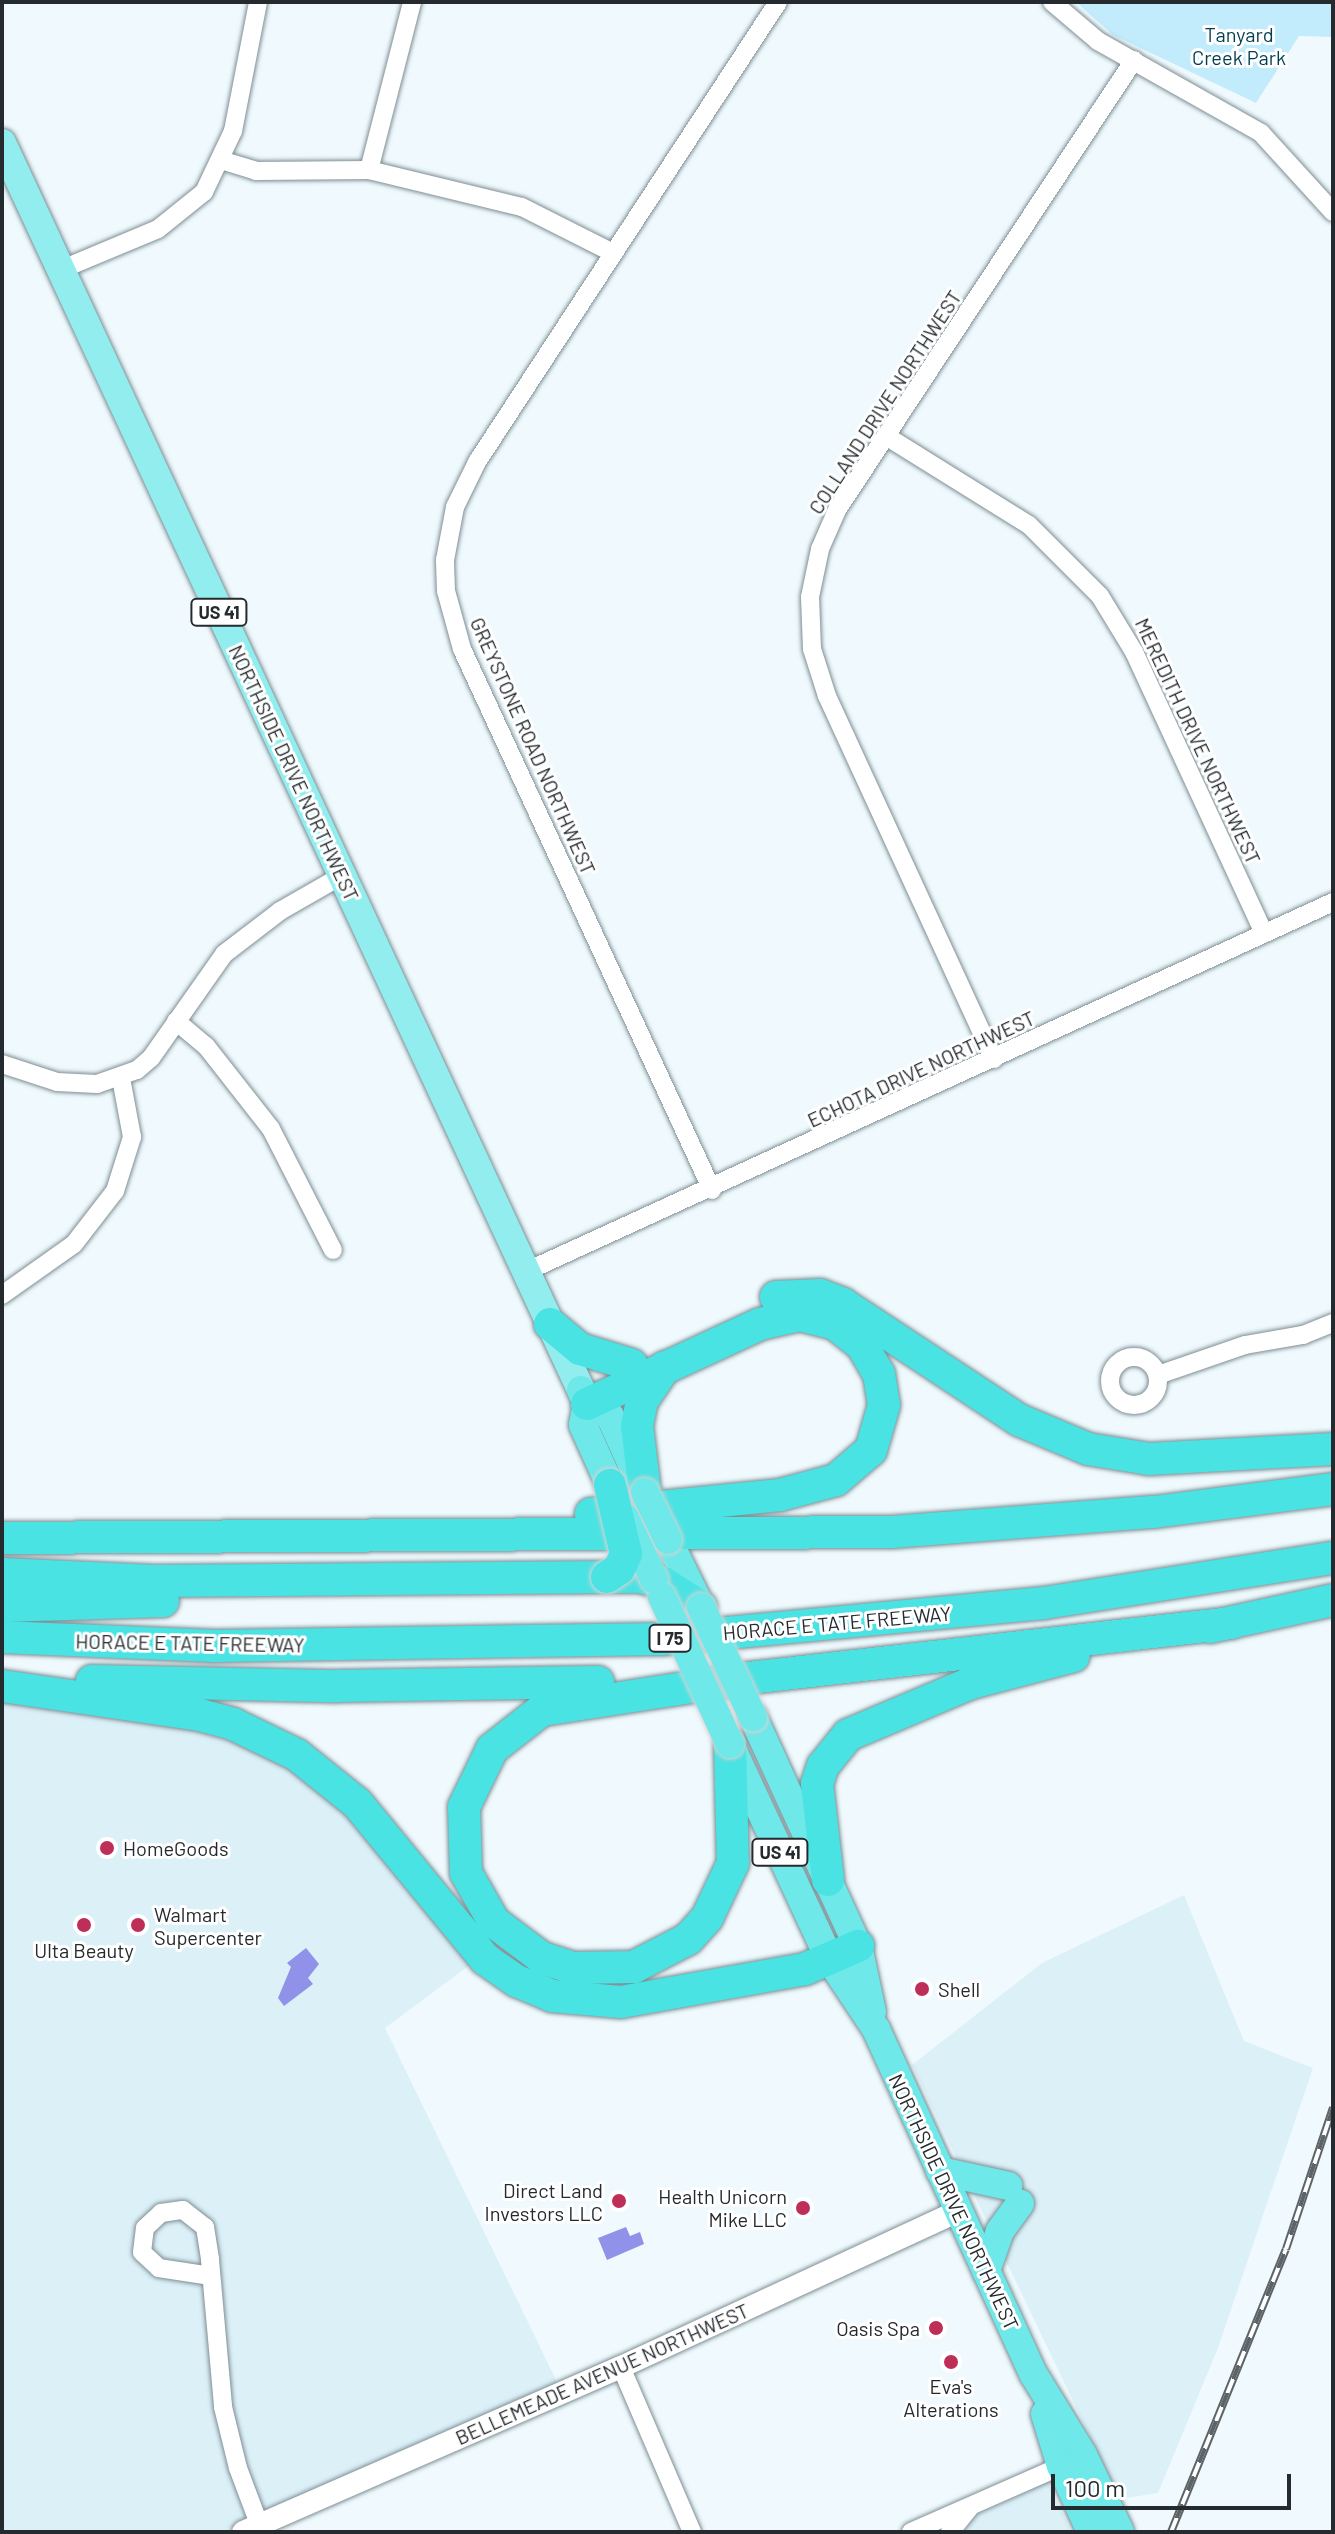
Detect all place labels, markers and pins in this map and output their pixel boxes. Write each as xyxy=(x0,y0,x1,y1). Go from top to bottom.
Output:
place label: HomeGoods xyxy=(123,1836,229,1860)
marker: HomeGoods xyxy=(98,1839,116,1857)
place label: Walmart Supercenter xyxy=(154,1902,262,1949)
marker: Ulta Beauty xyxy=(75,1916,93,1934)
marker: Walmart Supercenter xyxy=(129,1916,147,1934)
place label: Ulta Beauty xyxy=(34,1938,134,1962)
place label: Shell xyxy=(938,1977,980,2001)
marker: Shell xyxy=(913,1980,931,1998)
place label: Direct Land Investors LLC xyxy=(484,2178,603,2225)
place label: Health Unicorn Mike LLC xyxy=(658,2184,787,2231)
marker: Direct Land Investors LLC xyxy=(610,2192,628,2210)
marker: Health Unicorn Mike LLC xyxy=(794,2199,812,2217)
place label: Oasis Spa xyxy=(836,2316,920,2340)
marker: Oasis Spa xyxy=(927,2319,945,2337)
marker: Eva's Alterations xyxy=(942,2353,960,2371)
place label: Eva's Alterations xyxy=(903,2374,999,2421)

